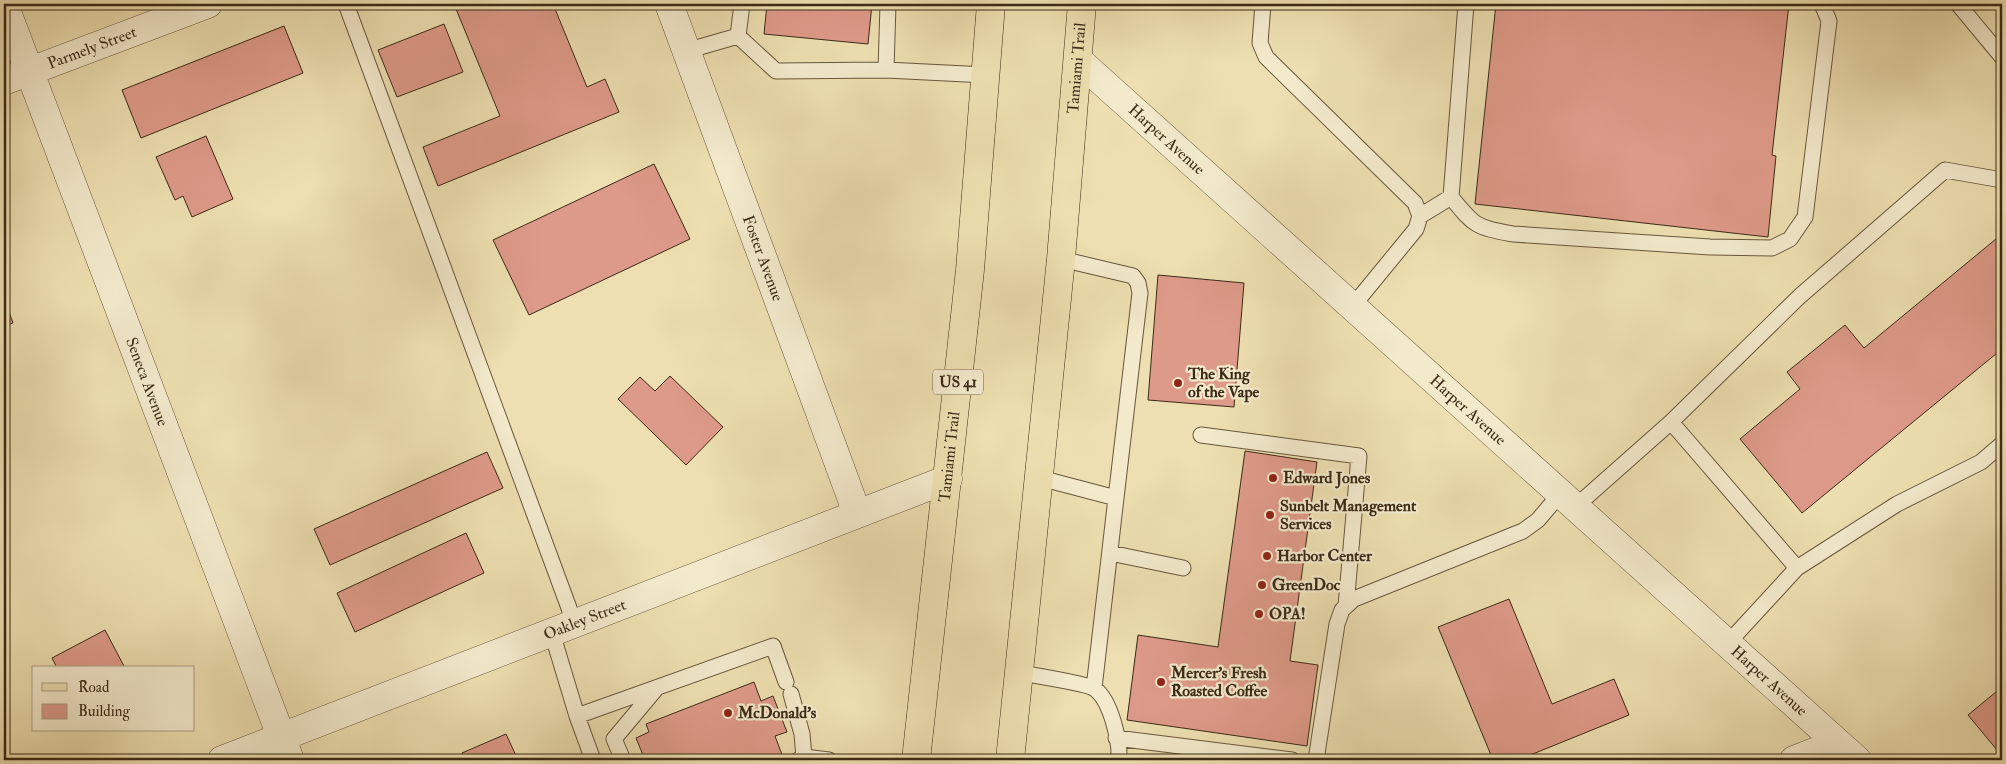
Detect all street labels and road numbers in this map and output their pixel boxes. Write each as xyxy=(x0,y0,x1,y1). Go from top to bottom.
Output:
street label: Parmely Street xyxy=(45,22,139,74)
street label: Tamiami Trail xyxy=(1063,22,1090,114)
street label: Harper Avenue xyxy=(1124,100,1209,179)
street label: Foster Avenue xyxy=(738,212,788,304)
street label: Seneca Avenue xyxy=(121,335,173,429)
road number: US 41 xyxy=(933,370,983,394)
street label: Harper Avenue xyxy=(1425,371,1510,450)
street label: Tamiami Trail xyxy=(934,410,964,503)
street label: Oakley Street xyxy=(541,595,629,645)
street label: Harper Avenue xyxy=(1727,641,1812,721)

